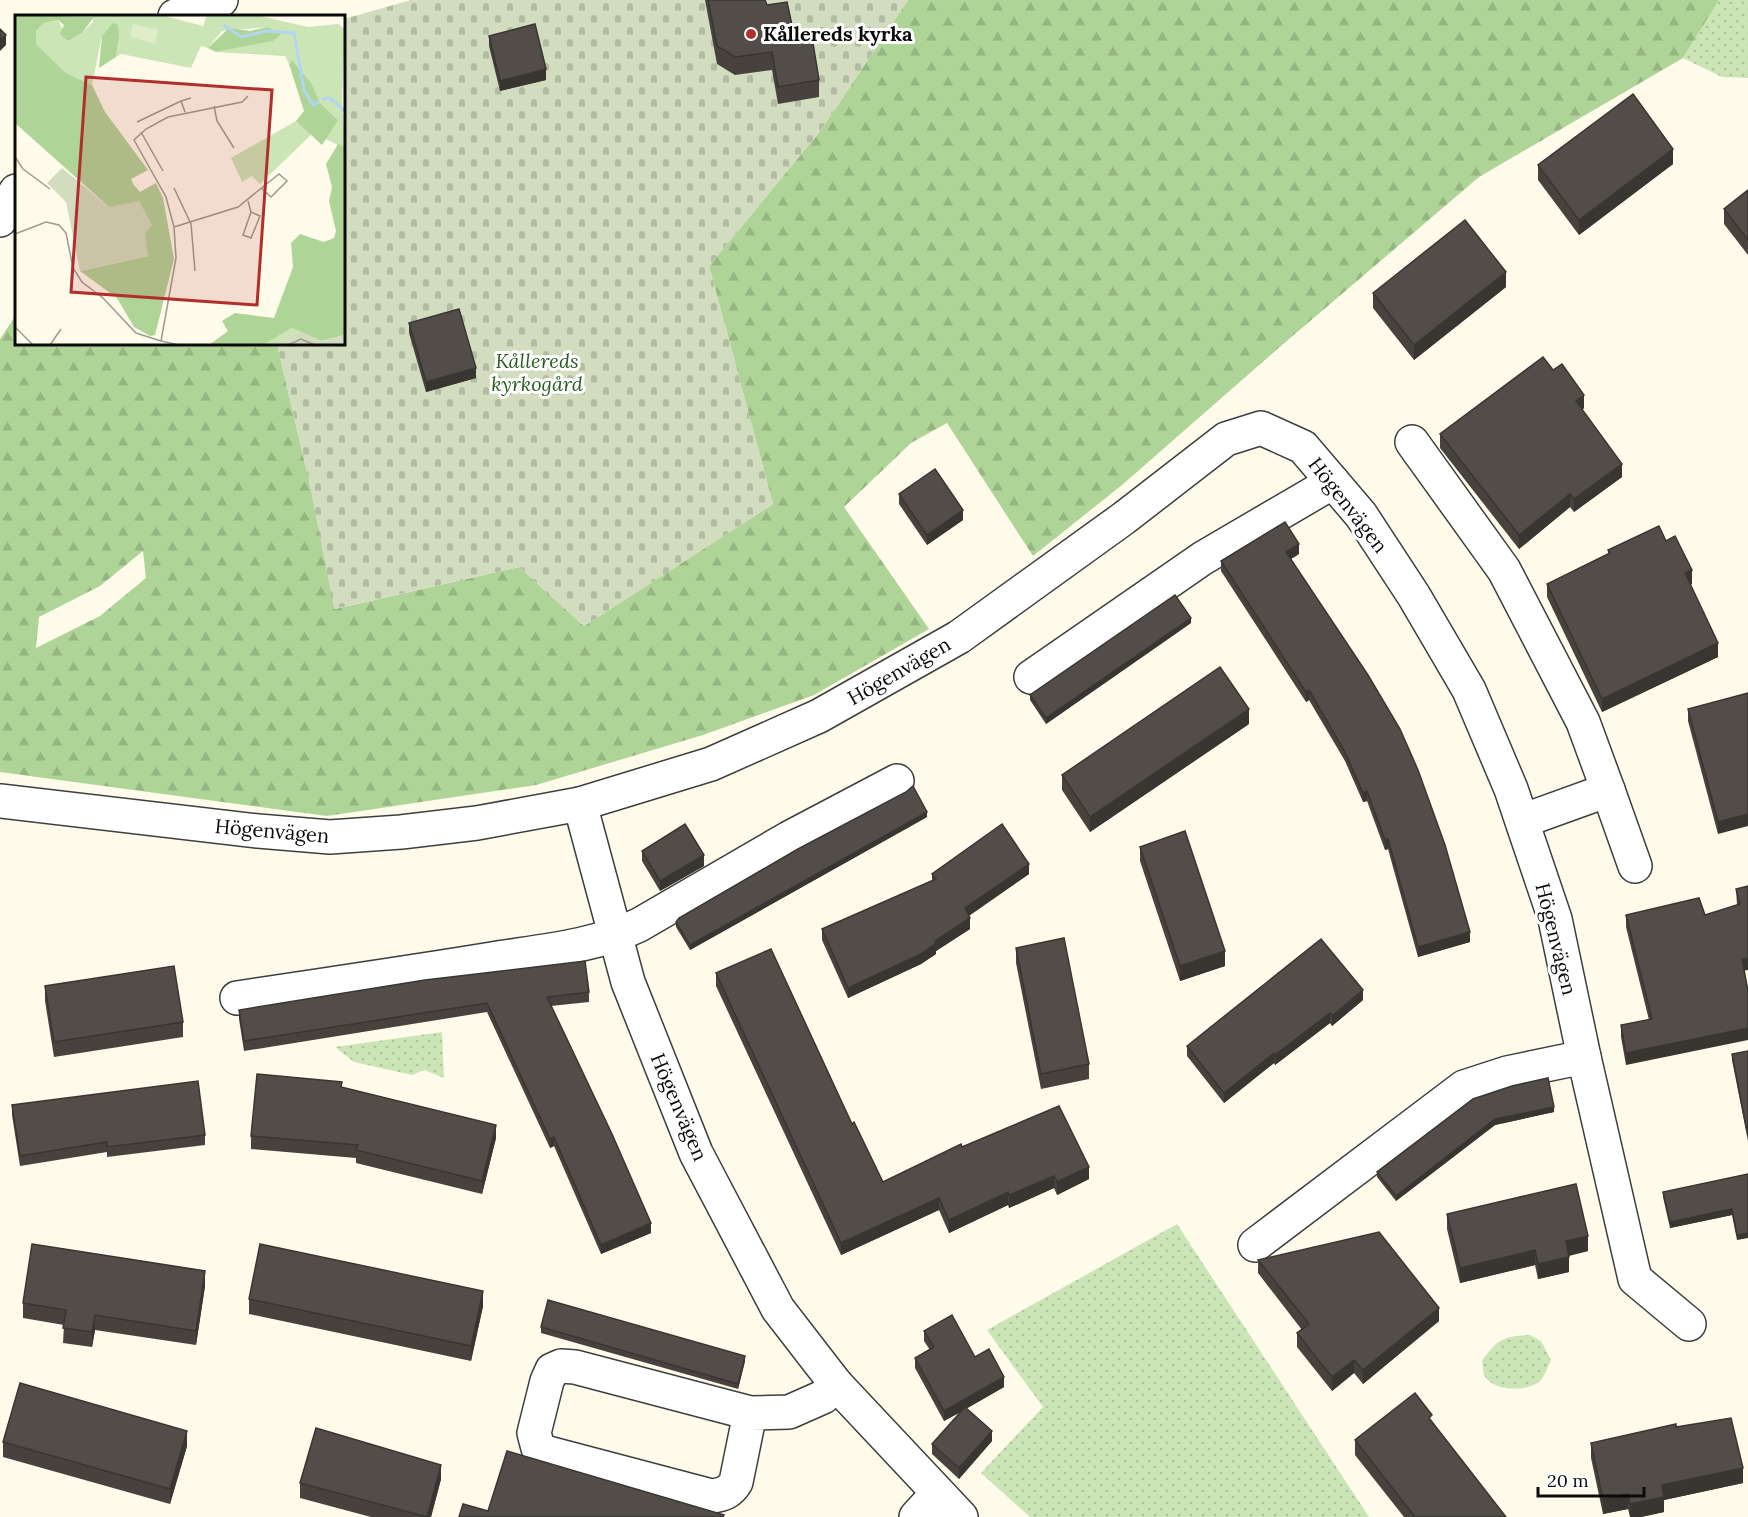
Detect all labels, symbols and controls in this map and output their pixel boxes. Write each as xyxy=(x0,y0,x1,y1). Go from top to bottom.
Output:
inset map xyxy=(15,15,345,345)
place label: Kållereds kyrka xyxy=(763,21,913,46)
marker: Kållereds kyrka xyxy=(744,27,758,41)
park label: Kållereds kyrkogård xyxy=(491,348,584,396)
street label: Högenvägen xyxy=(1303,452,1394,558)
street label: Högenvägen xyxy=(843,631,955,710)
street label: Högenvägen xyxy=(214,813,330,848)
street label: Högenvägen xyxy=(1530,880,1582,998)
street label: Högenvägen xyxy=(646,1049,713,1164)
scale bar xyxy=(1538,1460,1644,1498)
text: 20 m xyxy=(1547,1469,1589,1492)

